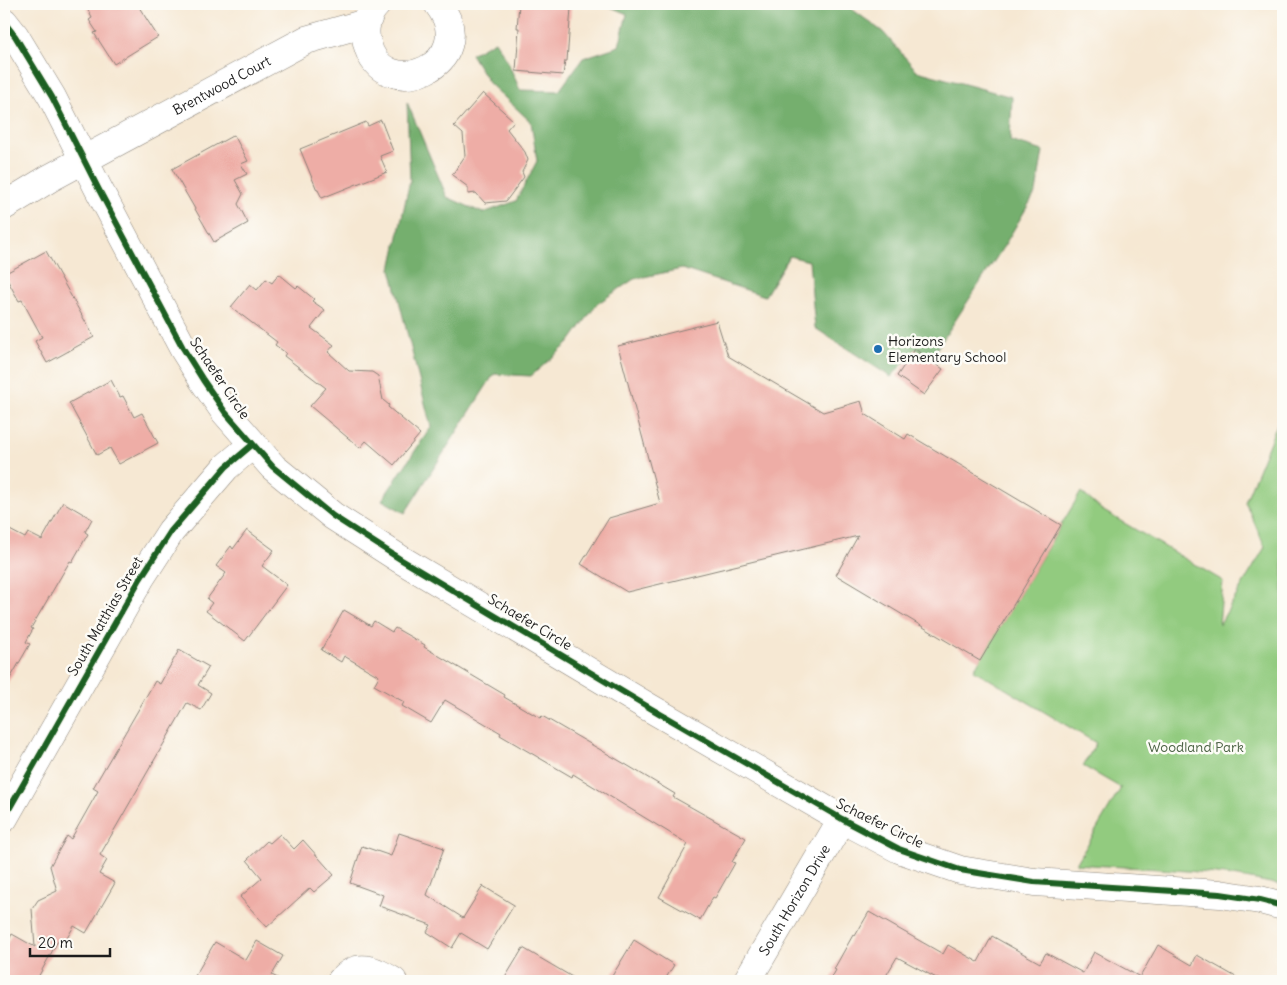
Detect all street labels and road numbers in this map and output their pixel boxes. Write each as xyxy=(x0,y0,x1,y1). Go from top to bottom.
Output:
street label: Brentwood Court xyxy=(170,52,274,119)
street label: Schaefer Circle xyxy=(186,334,254,422)
street label: South Matthias Street xyxy=(63,553,147,679)
street label: Schaefer Circle xyxy=(485,590,575,654)
street label: Schaefer Circle xyxy=(833,794,927,852)
street label: South Horizon Drive xyxy=(755,841,834,959)

